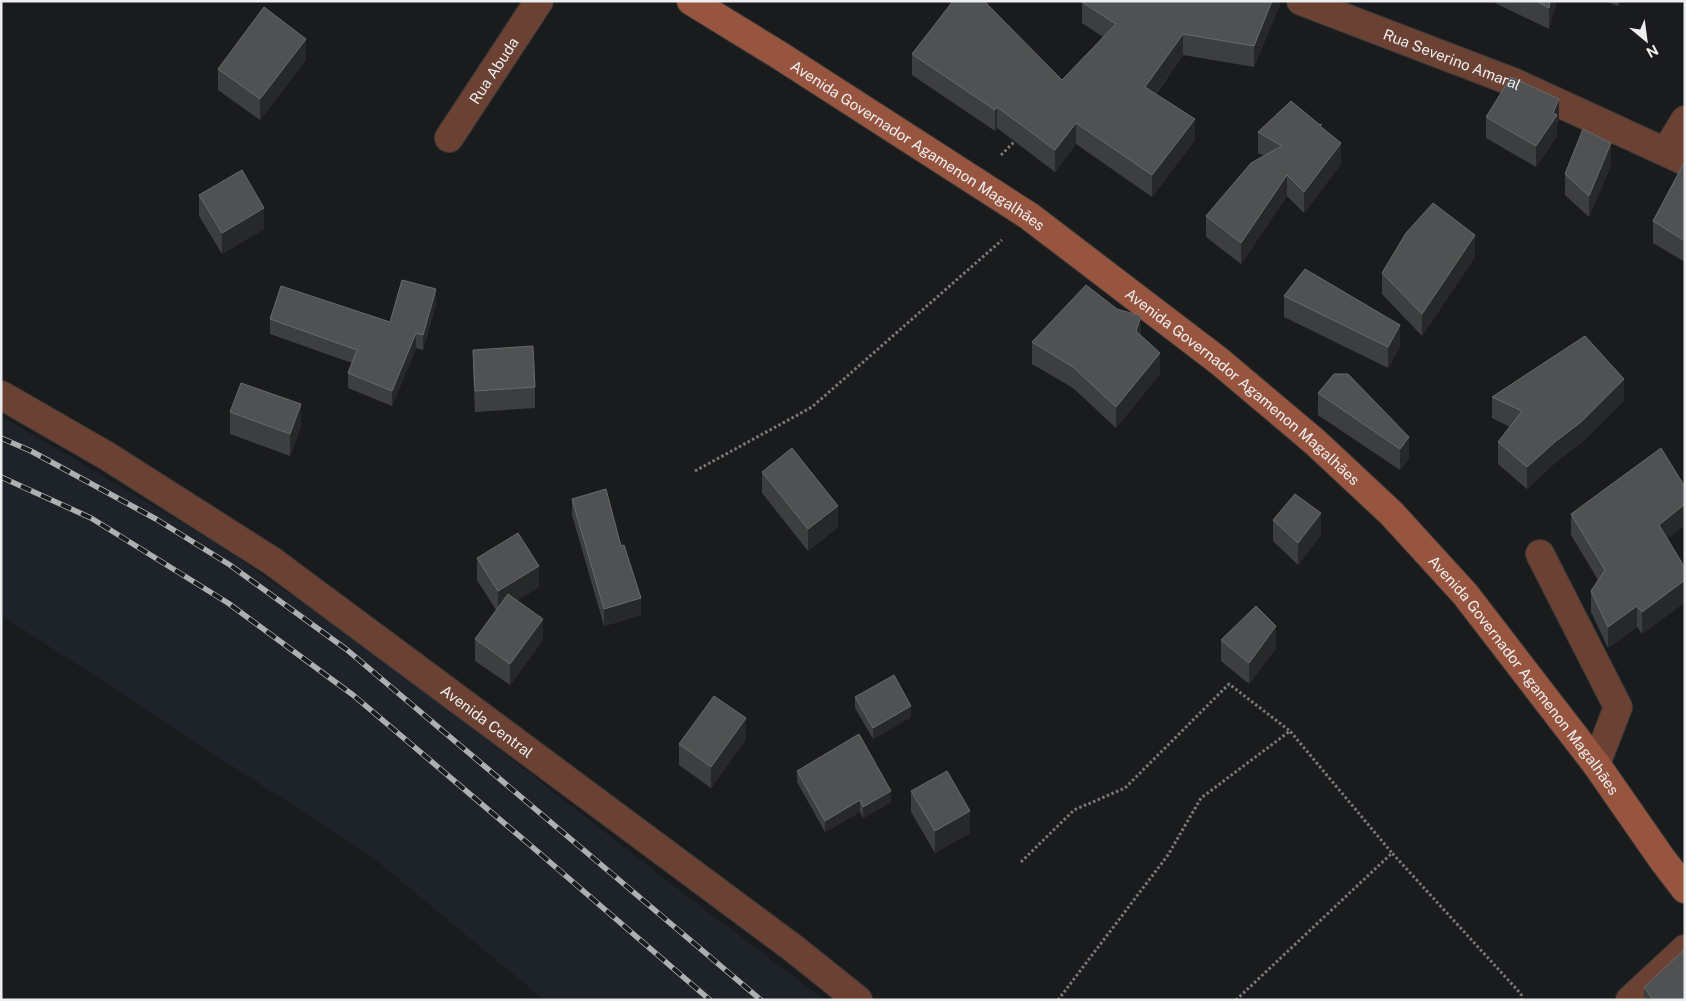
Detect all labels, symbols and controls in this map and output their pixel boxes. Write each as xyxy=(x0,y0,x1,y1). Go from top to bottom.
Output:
north arrow xyxy=(1621,15,1671,65)
street label: Rua Severino Amaral xyxy=(1381,25,1524,93)
street label: Rua Abuda xyxy=(465,34,522,107)
text: N xyxy=(1644,42,1661,61)
street label: Avenida Governador Agamenon Magalhães xyxy=(788,57,1048,234)
street label: Avenida Governador Agamenon Magalhães xyxy=(1122,284,1363,488)
street label: Avenida Governador Agamenon Magalhães xyxy=(1425,552,1623,798)
street label: Avenida Central xyxy=(438,681,537,761)

